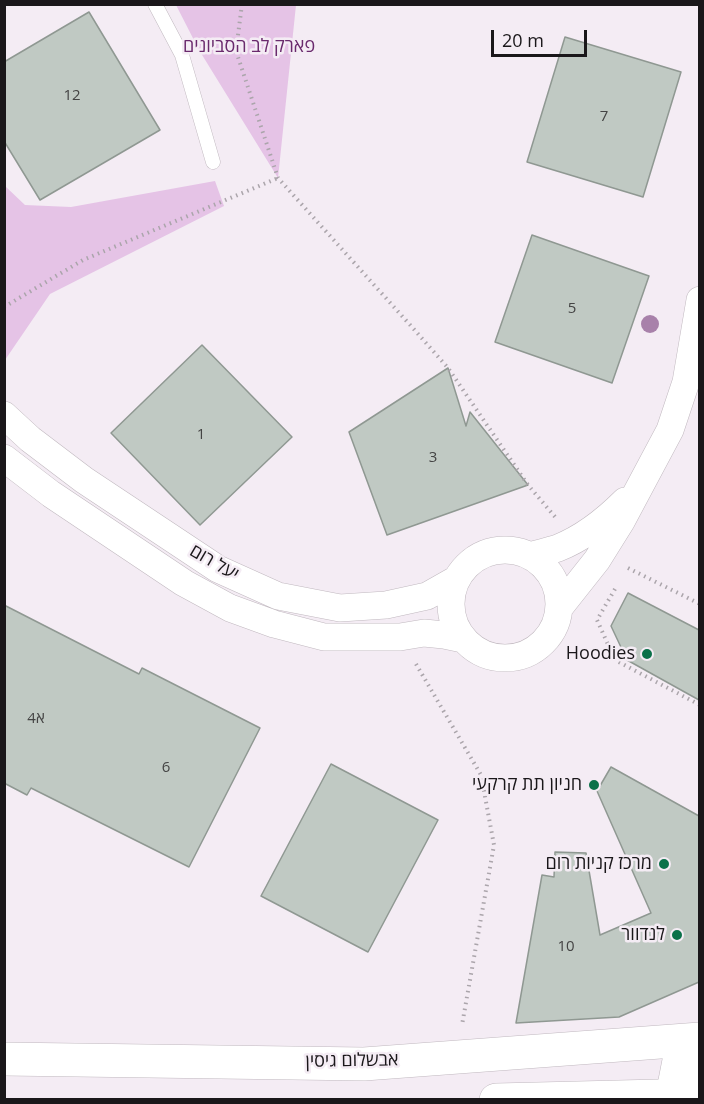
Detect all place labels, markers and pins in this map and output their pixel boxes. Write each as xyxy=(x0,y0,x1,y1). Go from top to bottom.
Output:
place label: Hoodies xyxy=(566,643,635,665)
marker: Hoodies xyxy=(640,647,654,661)
place label: חניון תת קרקעי xyxy=(472,774,582,796)
marker: חניון תת קרקעי xyxy=(587,778,601,792)
place label: מרכז קניות רום xyxy=(545,853,652,875)
marker: מרכז קניות רום xyxy=(657,857,671,871)
place label: לנדוור xyxy=(621,924,665,946)
marker: לנדוור xyxy=(670,928,684,942)

